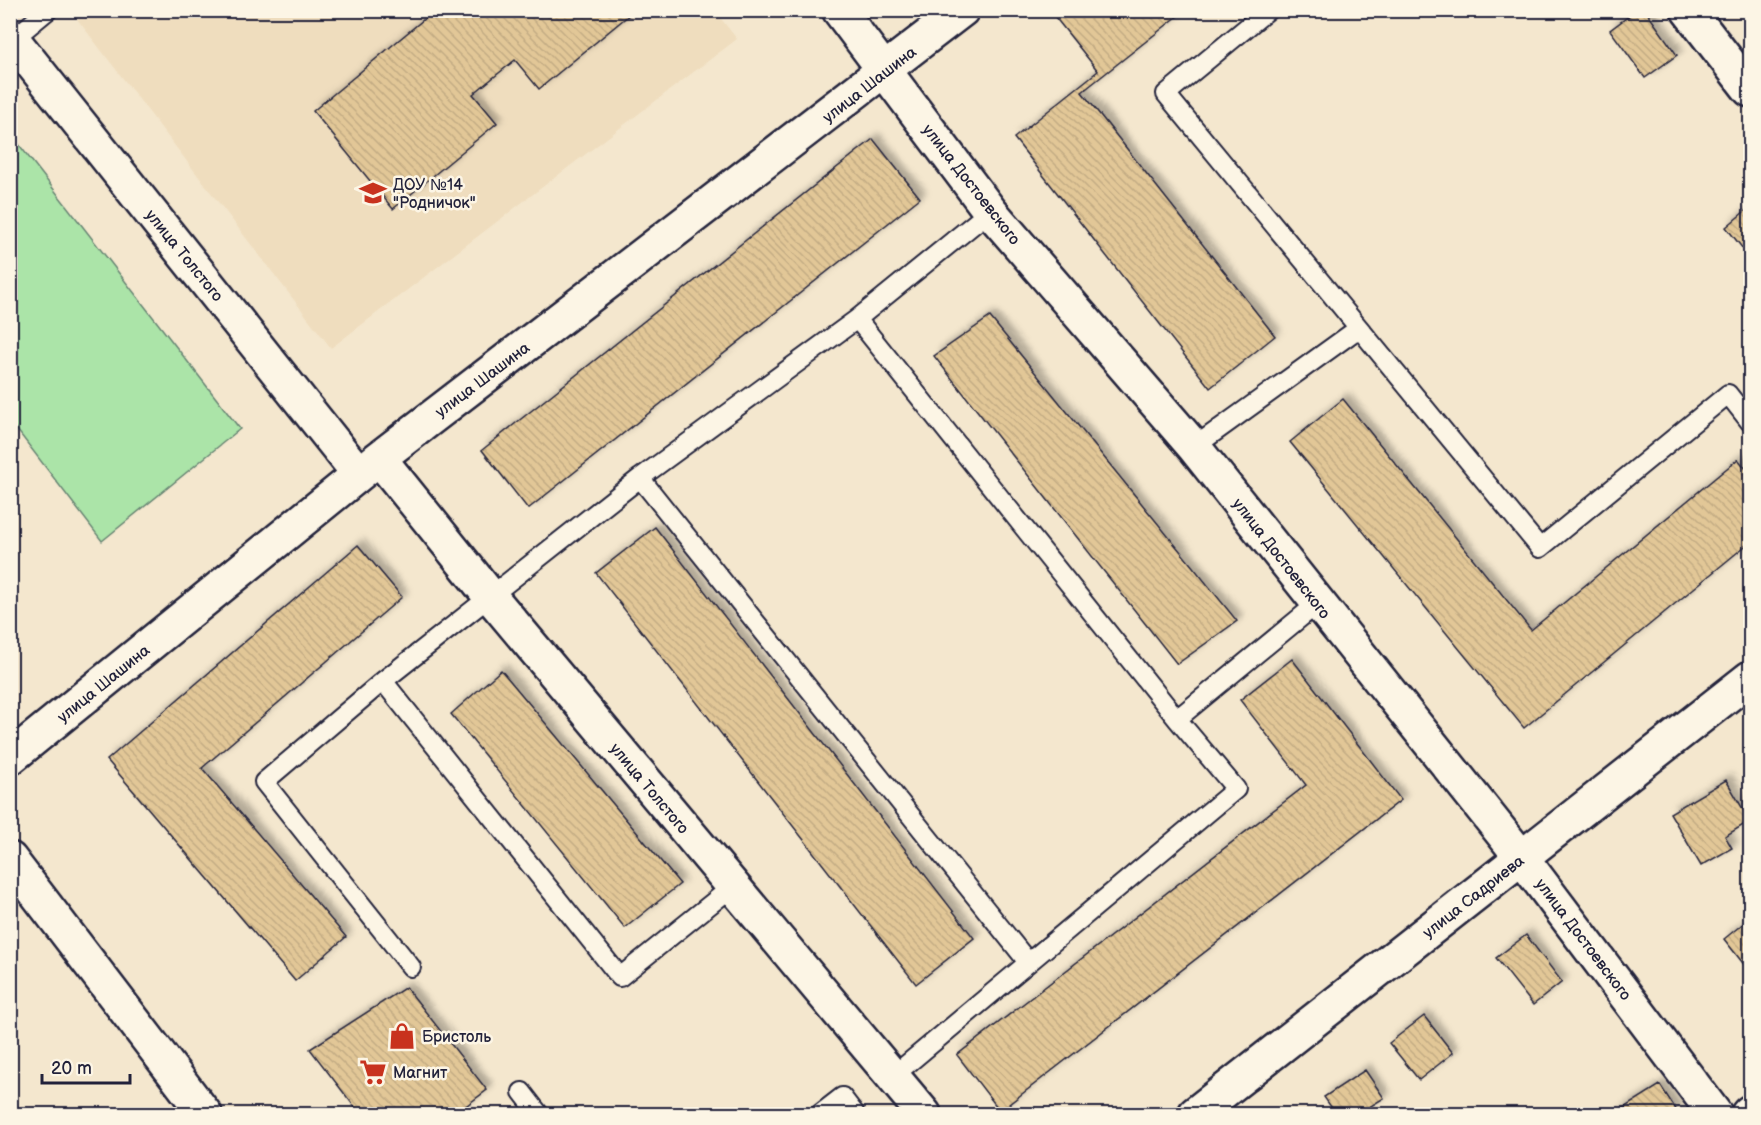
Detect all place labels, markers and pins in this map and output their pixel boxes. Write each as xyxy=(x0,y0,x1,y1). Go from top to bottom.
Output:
place label: ДОУ №14 "Родничок" xyxy=(393,176,476,213)
school or university icon: ДОУ №14 "Родничок" xyxy=(358,178,388,208)
shop icon: Бристоль xyxy=(387,1021,417,1051)
place label: Бристоль xyxy=(422,1028,491,1047)
supermarket icon: Магнит xyxy=(358,1057,388,1087)
place label: Магнит xyxy=(393,1064,448,1083)

